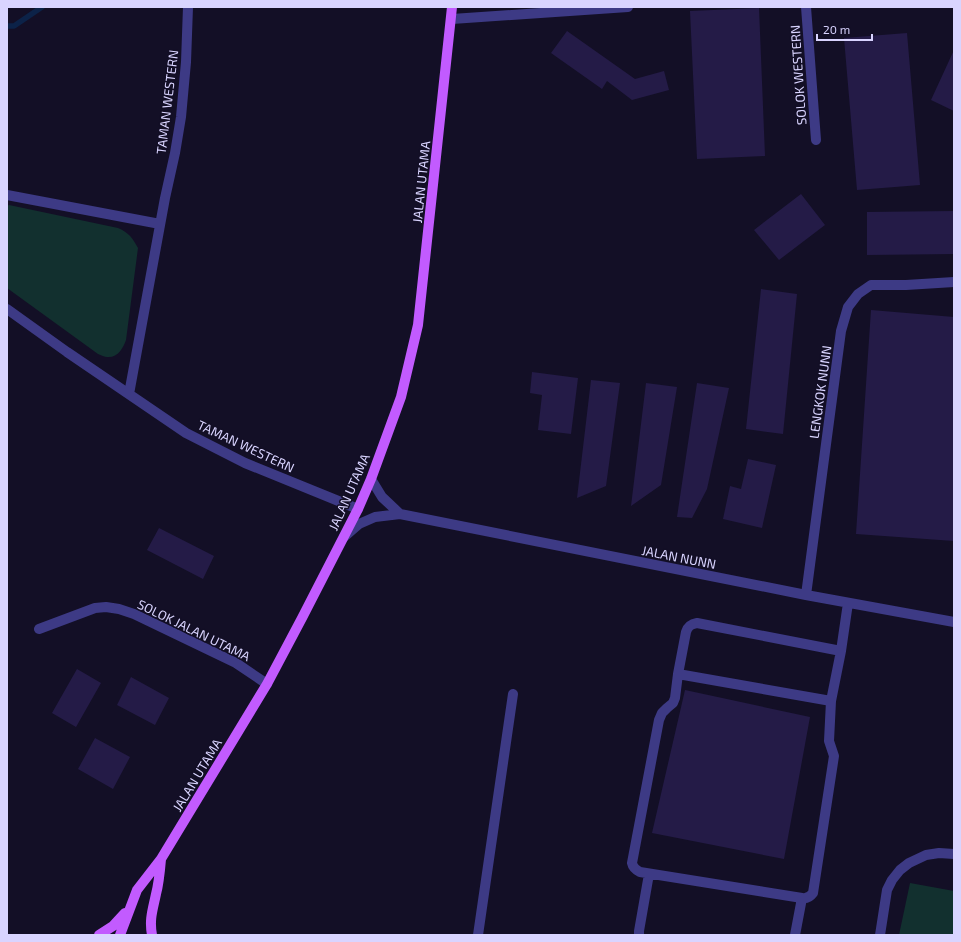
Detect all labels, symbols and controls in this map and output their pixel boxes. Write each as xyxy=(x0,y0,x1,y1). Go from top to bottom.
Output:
scale bar xyxy=(817,16,872,42)
text: 20 m xyxy=(823,22,850,36)
street label: SOLOK WESTERN xyxy=(787,24,809,126)
street label: TAMAN WESTERN xyxy=(153,49,181,155)
street label: JALAN UTAMA xyxy=(409,140,433,224)
street label: LENGKOK NUNN xyxy=(806,344,834,440)
street label: TAMAN WESTERN xyxy=(195,417,297,475)
street label: JALAN UTAMA xyxy=(325,451,373,533)
street label: JALAN NUNN xyxy=(640,542,718,572)
street label: SOLOK JALAN UTAMA xyxy=(135,596,253,664)
street label: JALAN UTAMA xyxy=(169,736,225,814)

